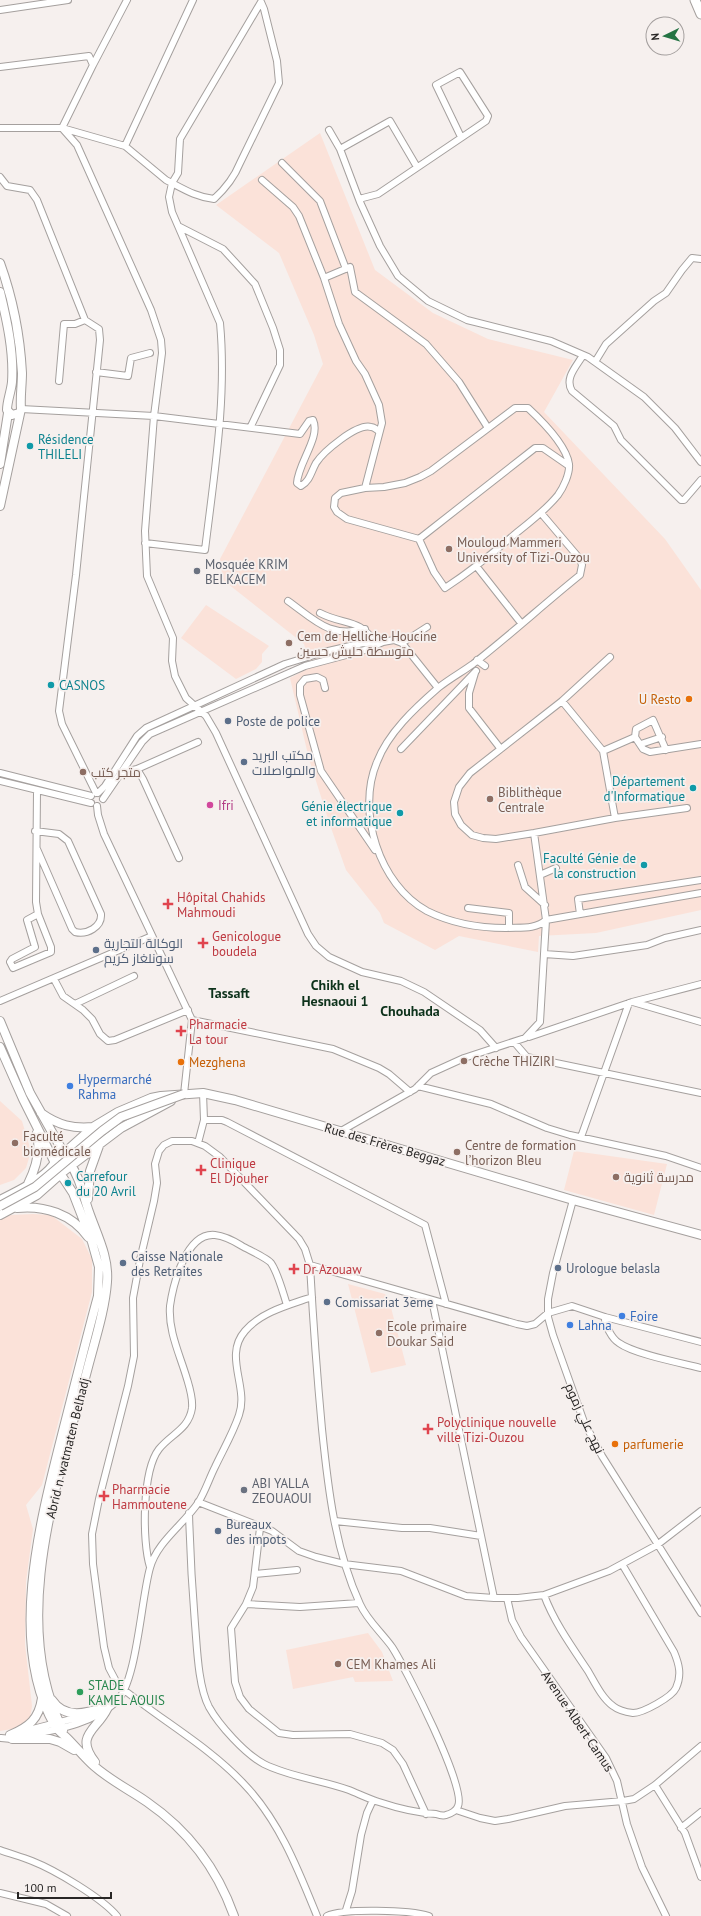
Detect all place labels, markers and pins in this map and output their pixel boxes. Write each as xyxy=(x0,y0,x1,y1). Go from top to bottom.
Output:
place label: Résidence THILELI xyxy=(38,431,94,463)
marker: Résidence THILELI xyxy=(25,441,35,451)
place label: Mouloud Mammeri University of Tizi-Ouzou xyxy=(457,534,590,566)
marker: Mouloud Mammeri University of Tizi-Ouzou xyxy=(444,544,454,554)
place label: Mosquée KRIM BELKACEM xyxy=(205,556,288,588)
marker: Mosquée KRIM BELKACEM xyxy=(192,566,202,576)
place label: Cem de Helliche Houcine متوسطة حليش حسين xyxy=(297,628,437,660)
marker: Cem de Helliche Houcine متوسطة حليش حسين xyxy=(284,638,294,648)
place label: CASNOS xyxy=(59,677,105,694)
marker: CASNOS xyxy=(46,680,56,690)
place label: U Resto xyxy=(639,691,681,708)
marker: U Resto xyxy=(684,694,694,704)
place label: Poste de police xyxy=(236,713,320,730)
marker: Poste de police xyxy=(223,716,233,726)
place label: مكتب البريد والمواصلات xyxy=(252,747,316,779)
marker: مكتب البريد والمواصلات xyxy=(239,757,249,767)
place label: متجر كتب xyxy=(91,764,141,781)
marker: متجر كتب xyxy=(78,767,88,777)
place label: Département d'Informatique xyxy=(603,773,686,805)
marker: Département d'Informatique xyxy=(688,783,698,793)
place label: Biblithèque Centrale xyxy=(498,784,562,816)
marker: Biblithèque Centrale xyxy=(485,794,495,804)
place label: Ifri xyxy=(218,797,234,814)
place label: Génie électrique et informatique xyxy=(301,798,392,830)
marker: Ifri xyxy=(205,800,215,810)
marker: Génie électrique et informatique xyxy=(395,808,405,818)
place label: Faculté Génie de la construction xyxy=(543,850,636,882)
marker: Faculté Génie de la construction xyxy=(639,860,649,870)
place label: Hôpital Chahids Mahmoudi xyxy=(177,889,265,921)
marker: Hôpital Chahids Mahmoudi xyxy=(162,898,174,910)
place label: Genicologue boudela xyxy=(212,928,281,960)
place label: الوكالة التجارية سونلغاز كريم xyxy=(104,935,183,968)
marker: Genicologue boudela xyxy=(197,937,209,949)
marker: الوكالة التجارية سونلغاز كريم xyxy=(91,945,101,955)
place label: Pharmacie La tour xyxy=(189,1016,247,1048)
marker: Pharmacie La tour xyxy=(176,1026,186,1036)
place label: Crèche THIZIRI xyxy=(472,1053,555,1070)
place label: Mezghena xyxy=(189,1054,246,1071)
marker: Crèche THIZIRI xyxy=(459,1056,469,1066)
marker: Mezghena xyxy=(176,1057,186,1067)
place label: Hypermarché Rahma xyxy=(78,1071,152,1103)
marker: Hypermarché Rahma xyxy=(65,1081,75,1091)
place label: Faculté biomédicale xyxy=(23,1128,91,1160)
place label: Centre de formation l’horizon Bleu xyxy=(465,1137,576,1169)
marker: Faculté biomédicale xyxy=(10,1138,20,1148)
marker: Centre de formation l’horizon Bleu xyxy=(452,1147,462,1157)
place label: Clinique El Djouher xyxy=(210,1155,269,1187)
marker: Clinique El Djouher xyxy=(195,1164,207,1176)
place label: Carrefour du 20 Avril xyxy=(76,1168,136,1200)
place label: مدرسة ثانوية xyxy=(624,1169,694,1186)
marker: مدرسة ثانوية xyxy=(611,1172,621,1182)
marker: Carrefour du 20 Avril xyxy=(63,1178,73,1188)
place label: Caisse Nationale des Retraites xyxy=(131,1248,223,1280)
marker: Caisse Nationale des Retraites xyxy=(118,1258,128,1268)
place label: Urologue belasla xyxy=(566,1260,660,1277)
place label: Dr Azouaw xyxy=(303,1261,362,1278)
marker: Dr Azouaw xyxy=(288,1263,300,1275)
marker: Urologue belasla xyxy=(553,1263,563,1273)
place label: Comissariat 3eme xyxy=(335,1294,433,1311)
marker: Comissariat 3eme xyxy=(322,1297,332,1307)
place label: Foire xyxy=(630,1308,658,1325)
marker: Foire xyxy=(617,1311,627,1321)
place label: Lahna xyxy=(578,1317,612,1334)
place label: Ecole primaire Doukar Said xyxy=(387,1318,467,1350)
marker: Lahna xyxy=(565,1320,575,1330)
marker: Ecole primaire Doukar Said xyxy=(374,1328,384,1338)
place label: Polyclinique nouvelle ville Tizi-Ouzou xyxy=(437,1414,556,1446)
marker: Polyclinique nouvelle ville Tizi-Ouzou xyxy=(422,1423,434,1435)
place label: parfumerie xyxy=(623,1436,684,1453)
marker: parfumerie xyxy=(610,1439,620,1449)
place label: ABI YALLA ZEOUAOUI xyxy=(252,1475,312,1507)
place label: Pharmacie Hammoutene xyxy=(112,1481,187,1513)
marker: ABI YALLA ZEOUAOUI xyxy=(239,1485,249,1495)
marker: Pharmacie Hammoutene xyxy=(99,1491,109,1501)
place label: Bureaux des impots xyxy=(226,1516,286,1548)
marker: Bureaux des impots xyxy=(213,1526,223,1536)
place label: CEM Khames Ali xyxy=(346,1656,436,1673)
marker: CEM Khames Ali xyxy=(333,1659,343,1669)
place label: STADE KAMEL AOUIS xyxy=(88,1677,165,1709)
marker: STADE KAMEL AOUIS xyxy=(75,1687,85,1697)

